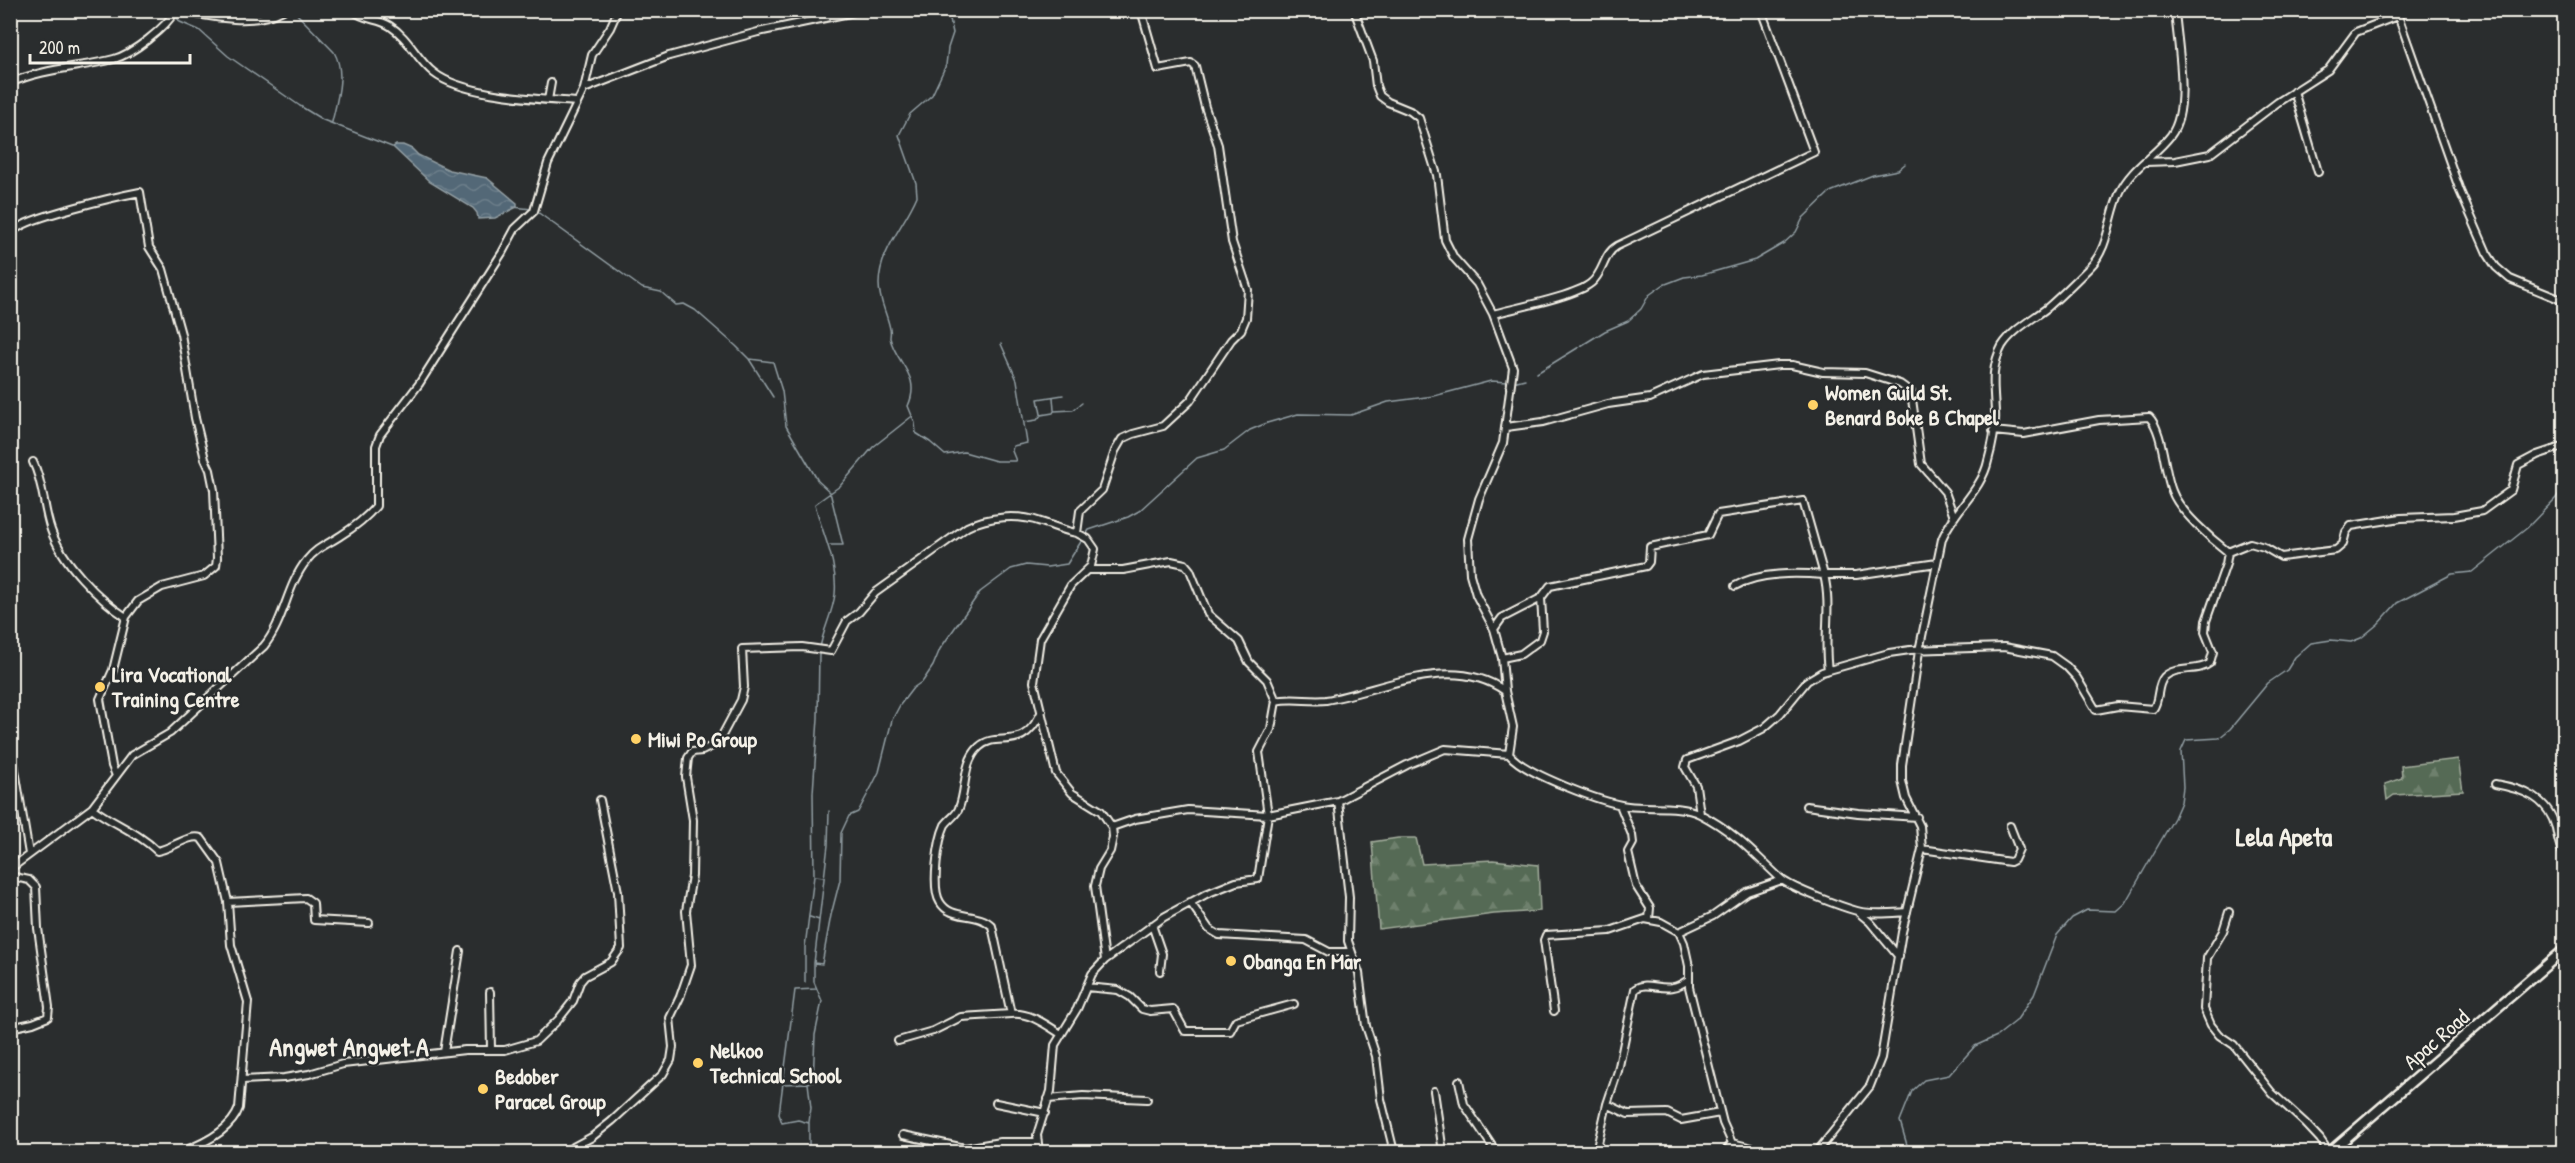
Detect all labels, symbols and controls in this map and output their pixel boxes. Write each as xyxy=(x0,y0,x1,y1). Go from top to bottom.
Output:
scale bar xyxy=(30,27,190,65)
text: 200 m xyxy=(39,35,80,60)
place label: Women Guild St. Benard Boke B Chapel xyxy=(1825,377,2000,433)
marker: Women Guild St. Benard Boke B Chapel xyxy=(1806,398,1820,412)
place label: Lira Vocational Training Centre xyxy=(111,659,240,715)
marker: Lira Vocational Training Centre xyxy=(93,680,107,694)
place label: Miwi Po Group xyxy=(648,724,757,755)
marker: Miwi Po Group xyxy=(629,732,643,746)
district label: Lela Apeta xyxy=(2236,819,2333,855)
place label: Obanga En Mar xyxy=(1243,946,1362,977)
marker: Obanga En Mar xyxy=(1224,954,1238,968)
street label: Apac Road xyxy=(2397,1002,2476,1076)
district label: Angwet Angwet A xyxy=(269,1029,429,1065)
place label: Nelkoo Technical School xyxy=(709,1035,842,1090)
marker: Nelkoo Technical School xyxy=(691,1056,705,1070)
place label: Bedober Paracel Group xyxy=(495,1061,606,1117)
marker: Bedober Paracel Group xyxy=(476,1082,490,1096)

